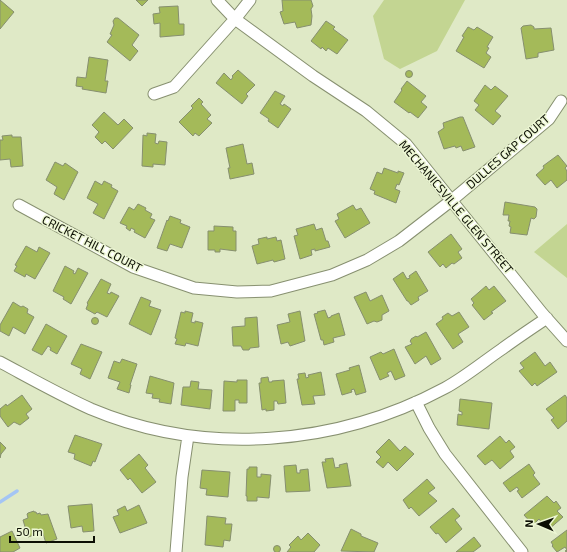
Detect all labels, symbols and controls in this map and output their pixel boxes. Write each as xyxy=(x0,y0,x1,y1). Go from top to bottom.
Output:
street label: DULLES GAP COURT xyxy=(463,111,552,191)
street label: MECHANICSVILLE GLEN STREET xyxy=(397,137,517,276)
street label: CRICKET HILL COURT xyxy=(40,212,145,274)
north arrow xyxy=(519,504,559,544)
scale bar xyxy=(10,518,94,544)
text: N xyxy=(522,519,535,528)
text: 50 m xyxy=(16,524,43,538)

